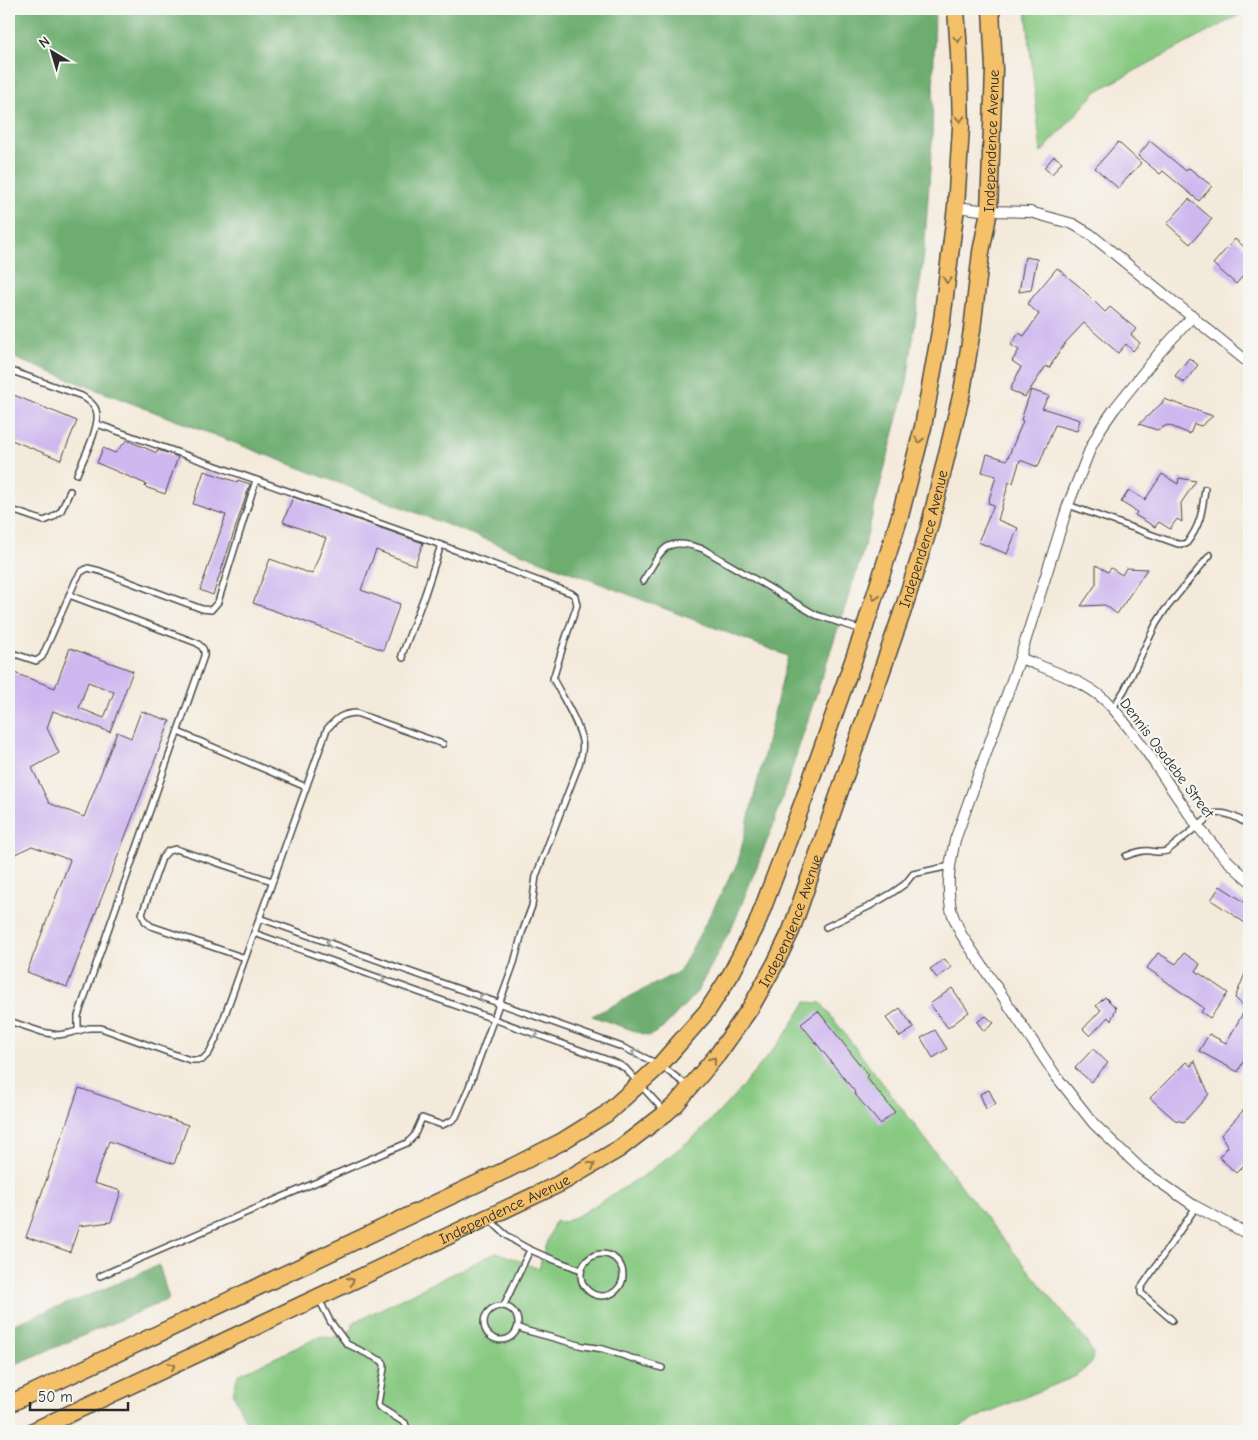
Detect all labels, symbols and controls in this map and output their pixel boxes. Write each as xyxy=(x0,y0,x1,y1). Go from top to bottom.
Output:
north arrow xyxy=(28,28,78,78)
text: N xyxy=(35,33,53,52)
one-way arrow xyxy=(952,36,963,44)
street label: Independence Avenue xyxy=(980,69,1003,213)
one-way arrow xyxy=(955,115,966,123)
one-way arrow xyxy=(942,277,953,285)
one-way arrow xyxy=(914,436,925,445)
street label: Independence Avenue xyxy=(895,468,952,610)
one-way arrow xyxy=(871,592,881,600)
street label: Dennis Osadebe Street xyxy=(1116,695,1218,822)
street label: Independence Avenue xyxy=(755,852,826,991)
one-way arrow xyxy=(325,938,334,948)
one-way arrow xyxy=(378,973,386,983)
one-way arrow xyxy=(479,992,487,1002)
one-way arrow xyxy=(531,1028,539,1038)
one-way arrow xyxy=(631,1048,640,1059)
one-way arrow xyxy=(708,1056,717,1065)
one-way arrow xyxy=(586,1161,595,1171)
street label: Independence Avenue xyxy=(436,1170,574,1248)
one-way arrow xyxy=(346,1277,355,1288)
one-way arrow xyxy=(167,1361,176,1372)
scale bar xyxy=(30,1380,128,1412)
text: 50 m xyxy=(38,1388,73,1406)

